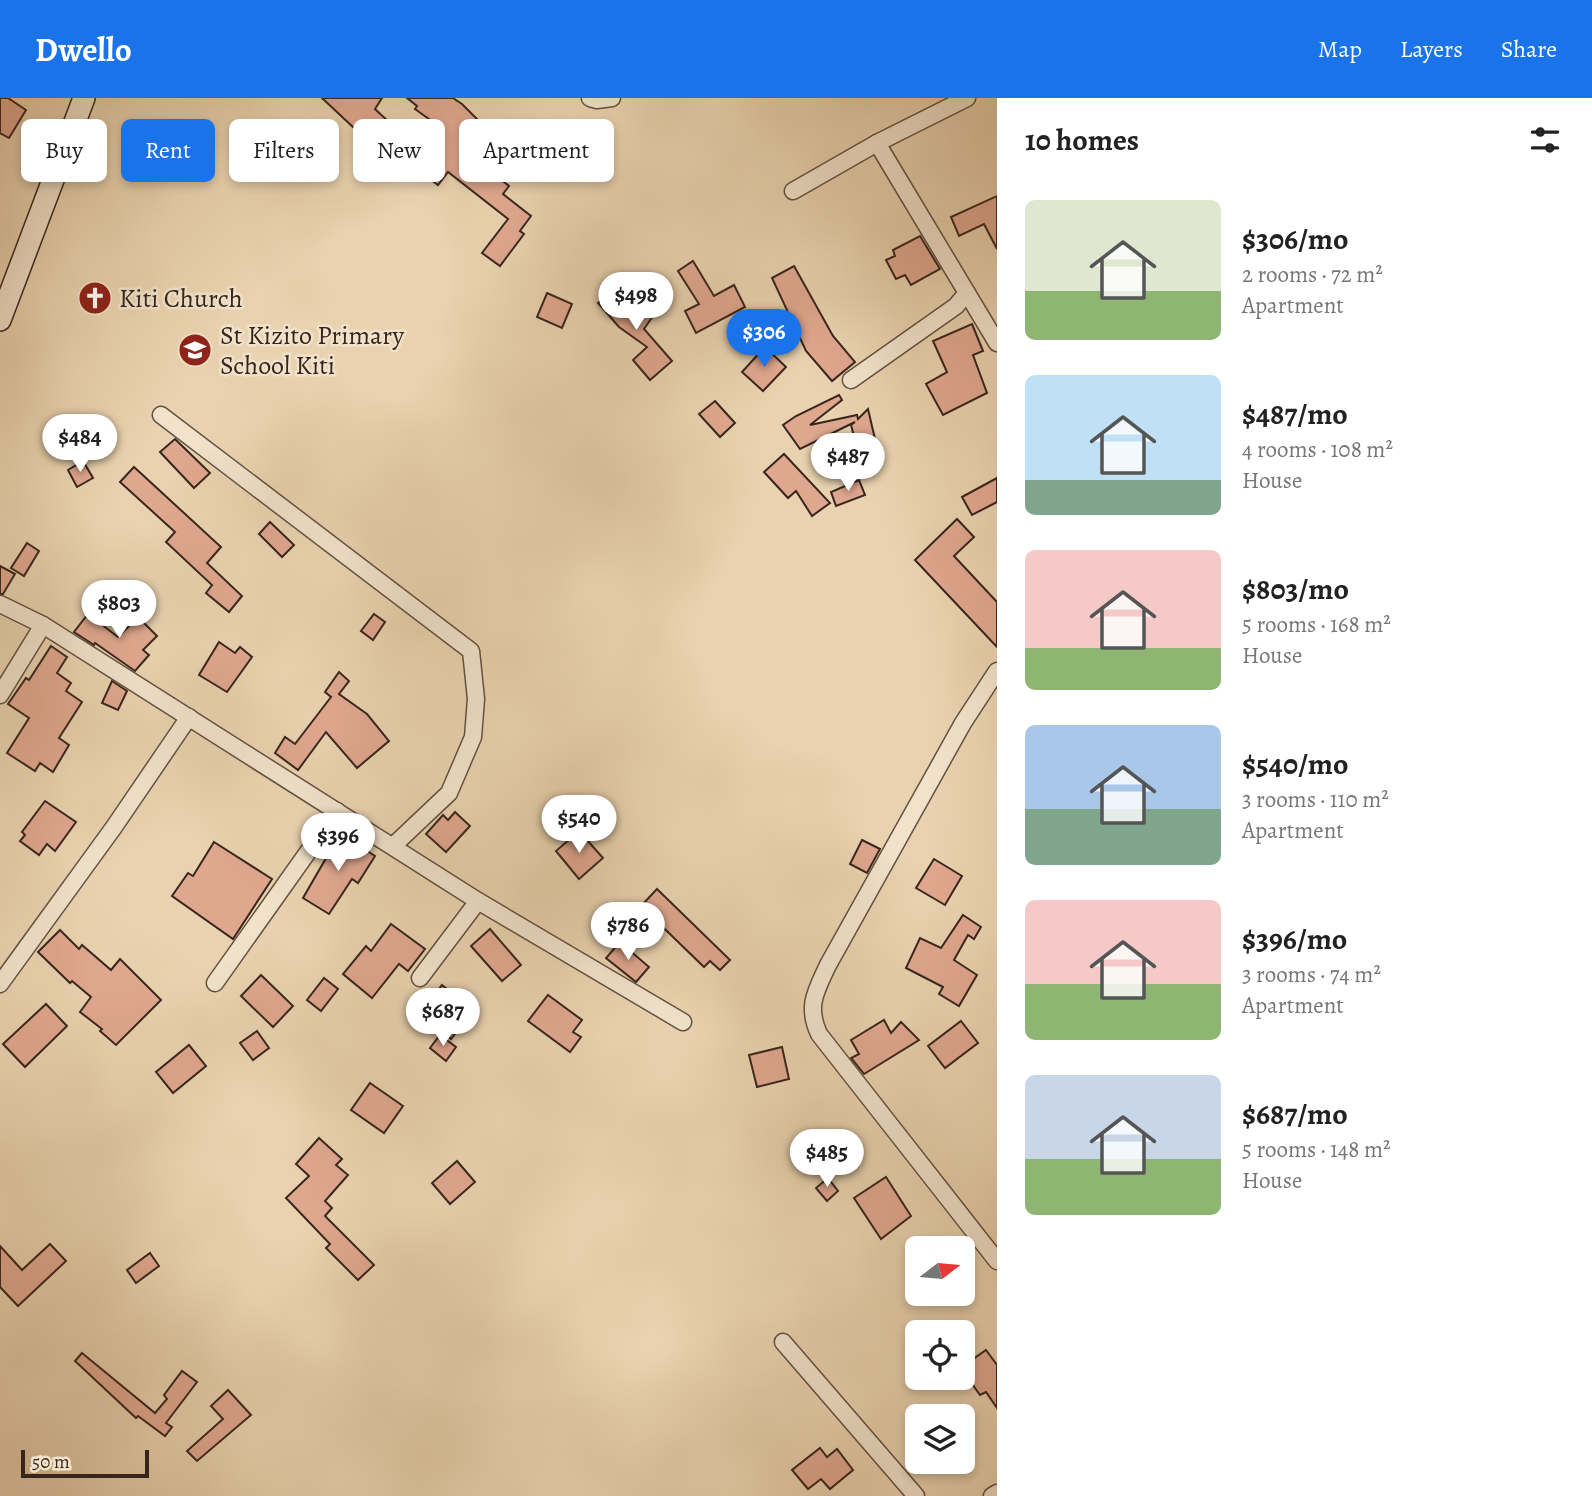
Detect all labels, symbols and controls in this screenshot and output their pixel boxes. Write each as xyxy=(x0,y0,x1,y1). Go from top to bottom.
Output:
text: Dwello xyxy=(35,27,132,72)
text: Map xyxy=(1318,33,1362,65)
text: Layers xyxy=(1400,33,1463,65)
text: Share xyxy=(1501,33,1557,65)
chip: Buy xyxy=(21,119,107,182)
chip: Rent xyxy=(121,119,215,182)
chip: Filters xyxy=(229,119,339,182)
chip: New xyxy=(353,119,445,182)
chip: Apartment xyxy=(459,119,614,182)
text: 10 homes xyxy=(1025,120,1139,160)
icon: filters xyxy=(1526,121,1564,159)
text: $306/mo xyxy=(1242,219,1348,259)
icon: home xyxy=(1081,228,1165,312)
text: 2 rooms · 72 m² xyxy=(1242,259,1383,290)
pin: $498 xyxy=(595,272,677,332)
church icon: Kiti Church xyxy=(76,279,114,317)
text: $498 xyxy=(614,279,658,310)
place label: Kiti Church xyxy=(119,281,243,316)
text: Apartment xyxy=(1242,290,1344,321)
pin: $306 xyxy=(723,310,805,369)
text: $306 xyxy=(743,316,785,347)
place label: St Kizito Primary School Kiti xyxy=(220,318,405,383)
school or university icon: St Kizito Primary School Kiti xyxy=(176,331,214,369)
text: $487/mo xyxy=(1242,394,1348,434)
icon: home xyxy=(1081,403,1165,487)
pin: $484 xyxy=(39,414,121,474)
text: $484 xyxy=(58,421,102,452)
pin: $487 xyxy=(807,434,889,493)
text: 4 rooms · 108 m² xyxy=(1242,434,1393,465)
text: $487 xyxy=(827,440,869,471)
text: House xyxy=(1242,465,1302,496)
text: $803/mo xyxy=(1242,569,1349,609)
icon: home xyxy=(1081,578,1165,662)
pin: $803 xyxy=(78,580,160,640)
text: $803 xyxy=(97,587,141,618)
text: 5 rooms · 168 m² xyxy=(1242,609,1391,640)
text: House xyxy=(1242,640,1302,671)
text: $540/mo xyxy=(1242,744,1348,784)
icon: home xyxy=(1081,753,1165,837)
text: 3 rooms · 110 m² xyxy=(1242,784,1389,815)
pin: $540 xyxy=(538,796,620,855)
text: $540 xyxy=(558,802,600,833)
pin: $396 xyxy=(297,814,379,873)
text: Apartment xyxy=(1242,815,1344,846)
text: $396 xyxy=(317,820,359,851)
pin: $786 xyxy=(587,902,669,962)
text: $786 xyxy=(607,909,649,940)
text: $396/mo xyxy=(1242,919,1347,959)
icon: home xyxy=(1081,928,1165,1012)
text: 3 rooms · 74 m² xyxy=(1242,959,1381,990)
pin: $687 xyxy=(402,988,484,1048)
text: Apartment xyxy=(1242,990,1344,1021)
text: $687 xyxy=(422,995,464,1026)
text: $687/mo xyxy=(1242,1094,1348,1134)
icon: home xyxy=(1081,1103,1165,1187)
pin: $485 xyxy=(786,1130,868,1189)
text: 5 rooms · 148 m² xyxy=(1242,1134,1391,1165)
text: $485 xyxy=(806,1136,848,1167)
text: House xyxy=(1242,1165,1302,1196)
north arrow xyxy=(905,1236,975,1306)
map controls xyxy=(905,1236,975,1474)
button: locate xyxy=(905,1320,975,1390)
button: layers xyxy=(905,1404,975,1474)
scale bar xyxy=(21,1447,149,1479)
text: 50 m xyxy=(32,1449,70,1475)

